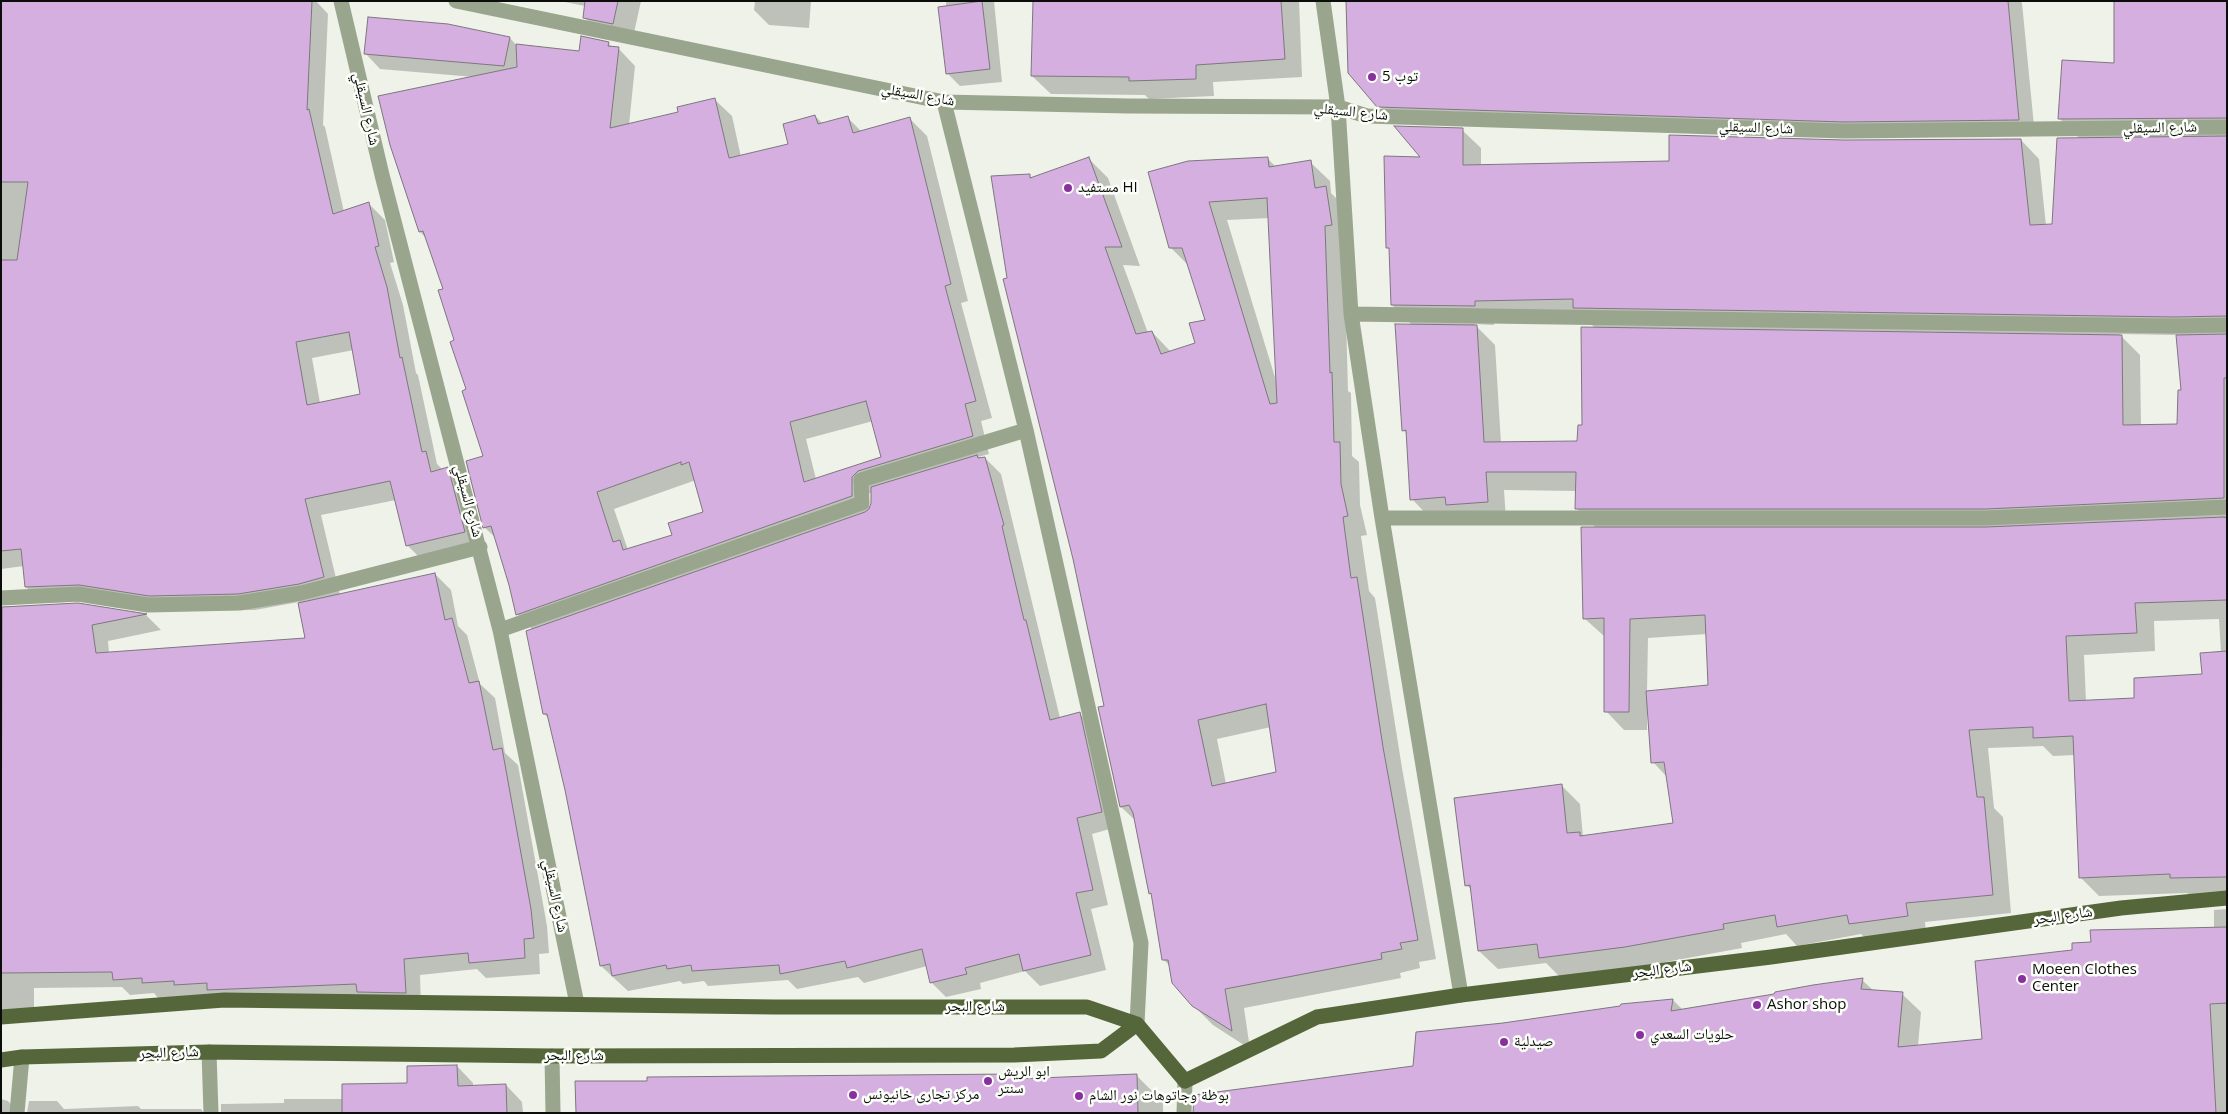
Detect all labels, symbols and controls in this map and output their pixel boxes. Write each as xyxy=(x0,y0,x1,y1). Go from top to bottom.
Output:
place label: توب 5 xyxy=(1382,68,1418,86)
street label: شارع السيقلي xyxy=(349,71,383,147)
marker: توب 5 xyxy=(1366,71,1378,83)
street label: شارع السيقلي xyxy=(880,80,956,110)
street label: شارع السيقلي xyxy=(1313,99,1389,125)
street label: شارع السيقلي xyxy=(1719,118,1793,138)
street label: شارع السيقلي xyxy=(2123,118,2197,138)
place label: مستفيد HI xyxy=(1078,179,1138,197)
marker: مستفيد HI xyxy=(1062,182,1074,194)
street label: شارع السيقلي xyxy=(450,463,486,539)
street label: شارع السيقلي xyxy=(538,858,572,934)
street label: شارع البحر xyxy=(2032,903,2094,929)
street label: شارع البحر xyxy=(1631,957,1693,983)
place label: Moeen Clothes Center xyxy=(2032,961,2137,996)
marker: Moeen Clothes Center xyxy=(2016,973,2028,985)
place label: Ashor shop xyxy=(1767,996,1846,1014)
street label: شارع البحر xyxy=(945,998,1005,1016)
marker: Ashor shop xyxy=(1751,999,1763,1011)
place label: حلويات السعدي xyxy=(1650,1026,1734,1044)
marker: حلويات السعدي xyxy=(1634,1029,1646,1041)
place label: صيدلية xyxy=(1514,1033,1554,1051)
marker: صيدلية xyxy=(1498,1036,1510,1048)
street label: شارع البحر xyxy=(139,1043,199,1063)
street label: شارع البحر xyxy=(544,1047,604,1065)
place label: ابو الريش سنتر xyxy=(998,1063,1050,1098)
marker: ابو الريش سنتر xyxy=(982,1075,994,1087)
place label: مركز تجارى خانيونس xyxy=(863,1086,979,1104)
place label: بوظة وجاتوهات نور الشام xyxy=(1089,1087,1229,1105)
marker: مركز تجارى خانيونس xyxy=(847,1089,859,1101)
marker: بوظة وجاتوهات نور الشام xyxy=(1073,1090,1085,1102)

